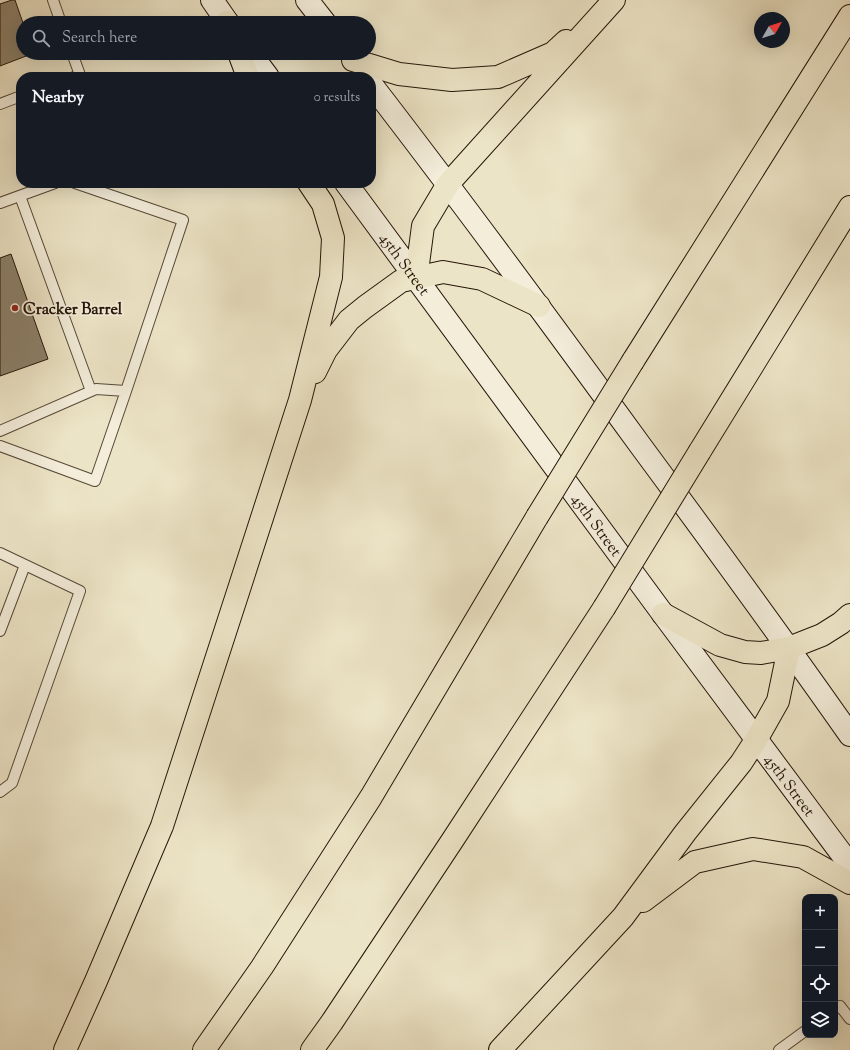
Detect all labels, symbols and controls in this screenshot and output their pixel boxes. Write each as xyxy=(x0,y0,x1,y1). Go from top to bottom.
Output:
north arrow xyxy=(754,12,790,48)
search box xyxy=(16,16,376,60)
icon: search xyxy=(30,27,52,49)
text: Search here xyxy=(62,28,137,49)
text: Nearby xyxy=(32,86,84,110)
text: 0 results xyxy=(314,89,360,107)
street label: 45th Street xyxy=(372,229,435,302)
place label: Cracker Barrel xyxy=(23,299,123,322)
marker: Cracker Barrel xyxy=(10,303,20,313)
street label: 45th Street xyxy=(564,490,626,563)
street label: 45th Street xyxy=(757,750,820,823)
map controls xyxy=(802,894,838,1038)
button: + xyxy=(802,894,838,930)
button: − xyxy=(802,930,838,966)
button: locate xyxy=(802,966,838,1002)
button: layers xyxy=(802,1002,838,1038)

